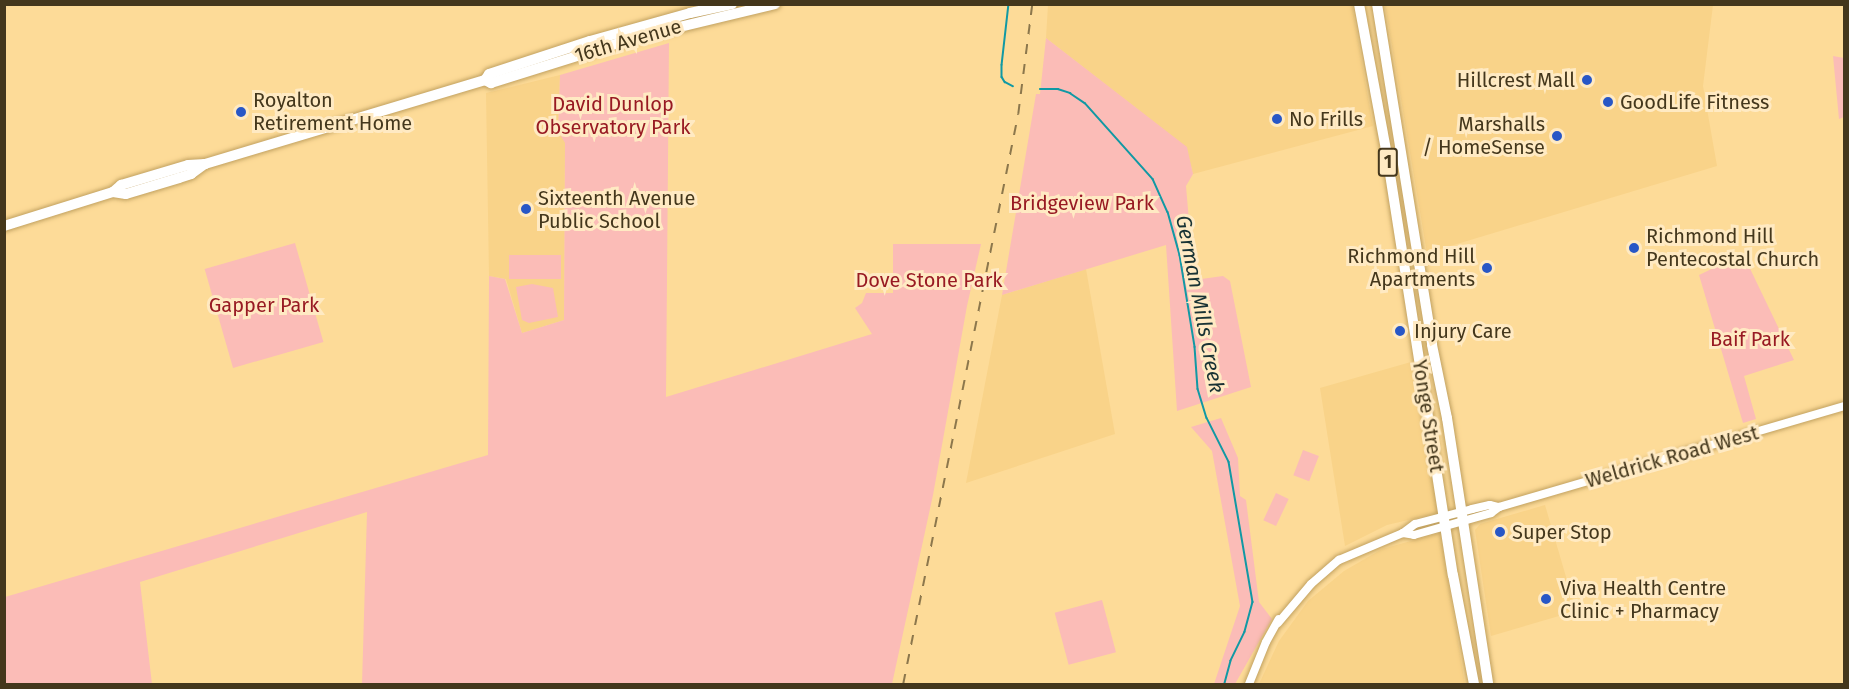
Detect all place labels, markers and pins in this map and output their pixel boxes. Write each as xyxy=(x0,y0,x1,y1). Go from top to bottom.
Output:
place label: Hillcrest Mall xyxy=(1457,68,1575,92)
marker: Hillcrest Mall xyxy=(1580,73,1594,87)
place label: Royalton Retirement Home xyxy=(253,88,412,135)
place label: GoodLife Fitness xyxy=(1620,90,1769,114)
marker: GoodLife Fitness xyxy=(1601,95,1615,109)
marker: Royalton Retirement Home xyxy=(234,105,248,119)
place label: No Frills xyxy=(1289,107,1363,131)
marker: No Frills xyxy=(1270,112,1284,126)
place label: Marshalls / HomeSense xyxy=(1422,112,1545,159)
marker: Marshalls / HomeSense xyxy=(1550,129,1564,143)
place label: Sixteenth Avenue Public School xyxy=(538,186,695,233)
marker: Sixteenth Avenue Public School xyxy=(519,202,533,216)
place label: Richmond Hill Pentecostal Church xyxy=(1646,225,1819,272)
marker: Richmond Hill Pentecostal Church xyxy=(1627,241,1641,255)
place label: Richmond Hill Apartments xyxy=(1347,244,1475,291)
marker: Richmond Hill Apartments xyxy=(1480,261,1494,275)
place label: Injury Care xyxy=(1414,319,1512,343)
marker: Injury Care xyxy=(1391,322,1409,340)
place label: Super Stop xyxy=(1512,520,1612,544)
marker: Super Stop xyxy=(1493,525,1507,539)
place label: Viva Health Centre Clinic + Pharmacy xyxy=(1560,576,1726,623)
marker: Viva Health Centre Clinic + Pharmacy xyxy=(1537,590,1555,608)

